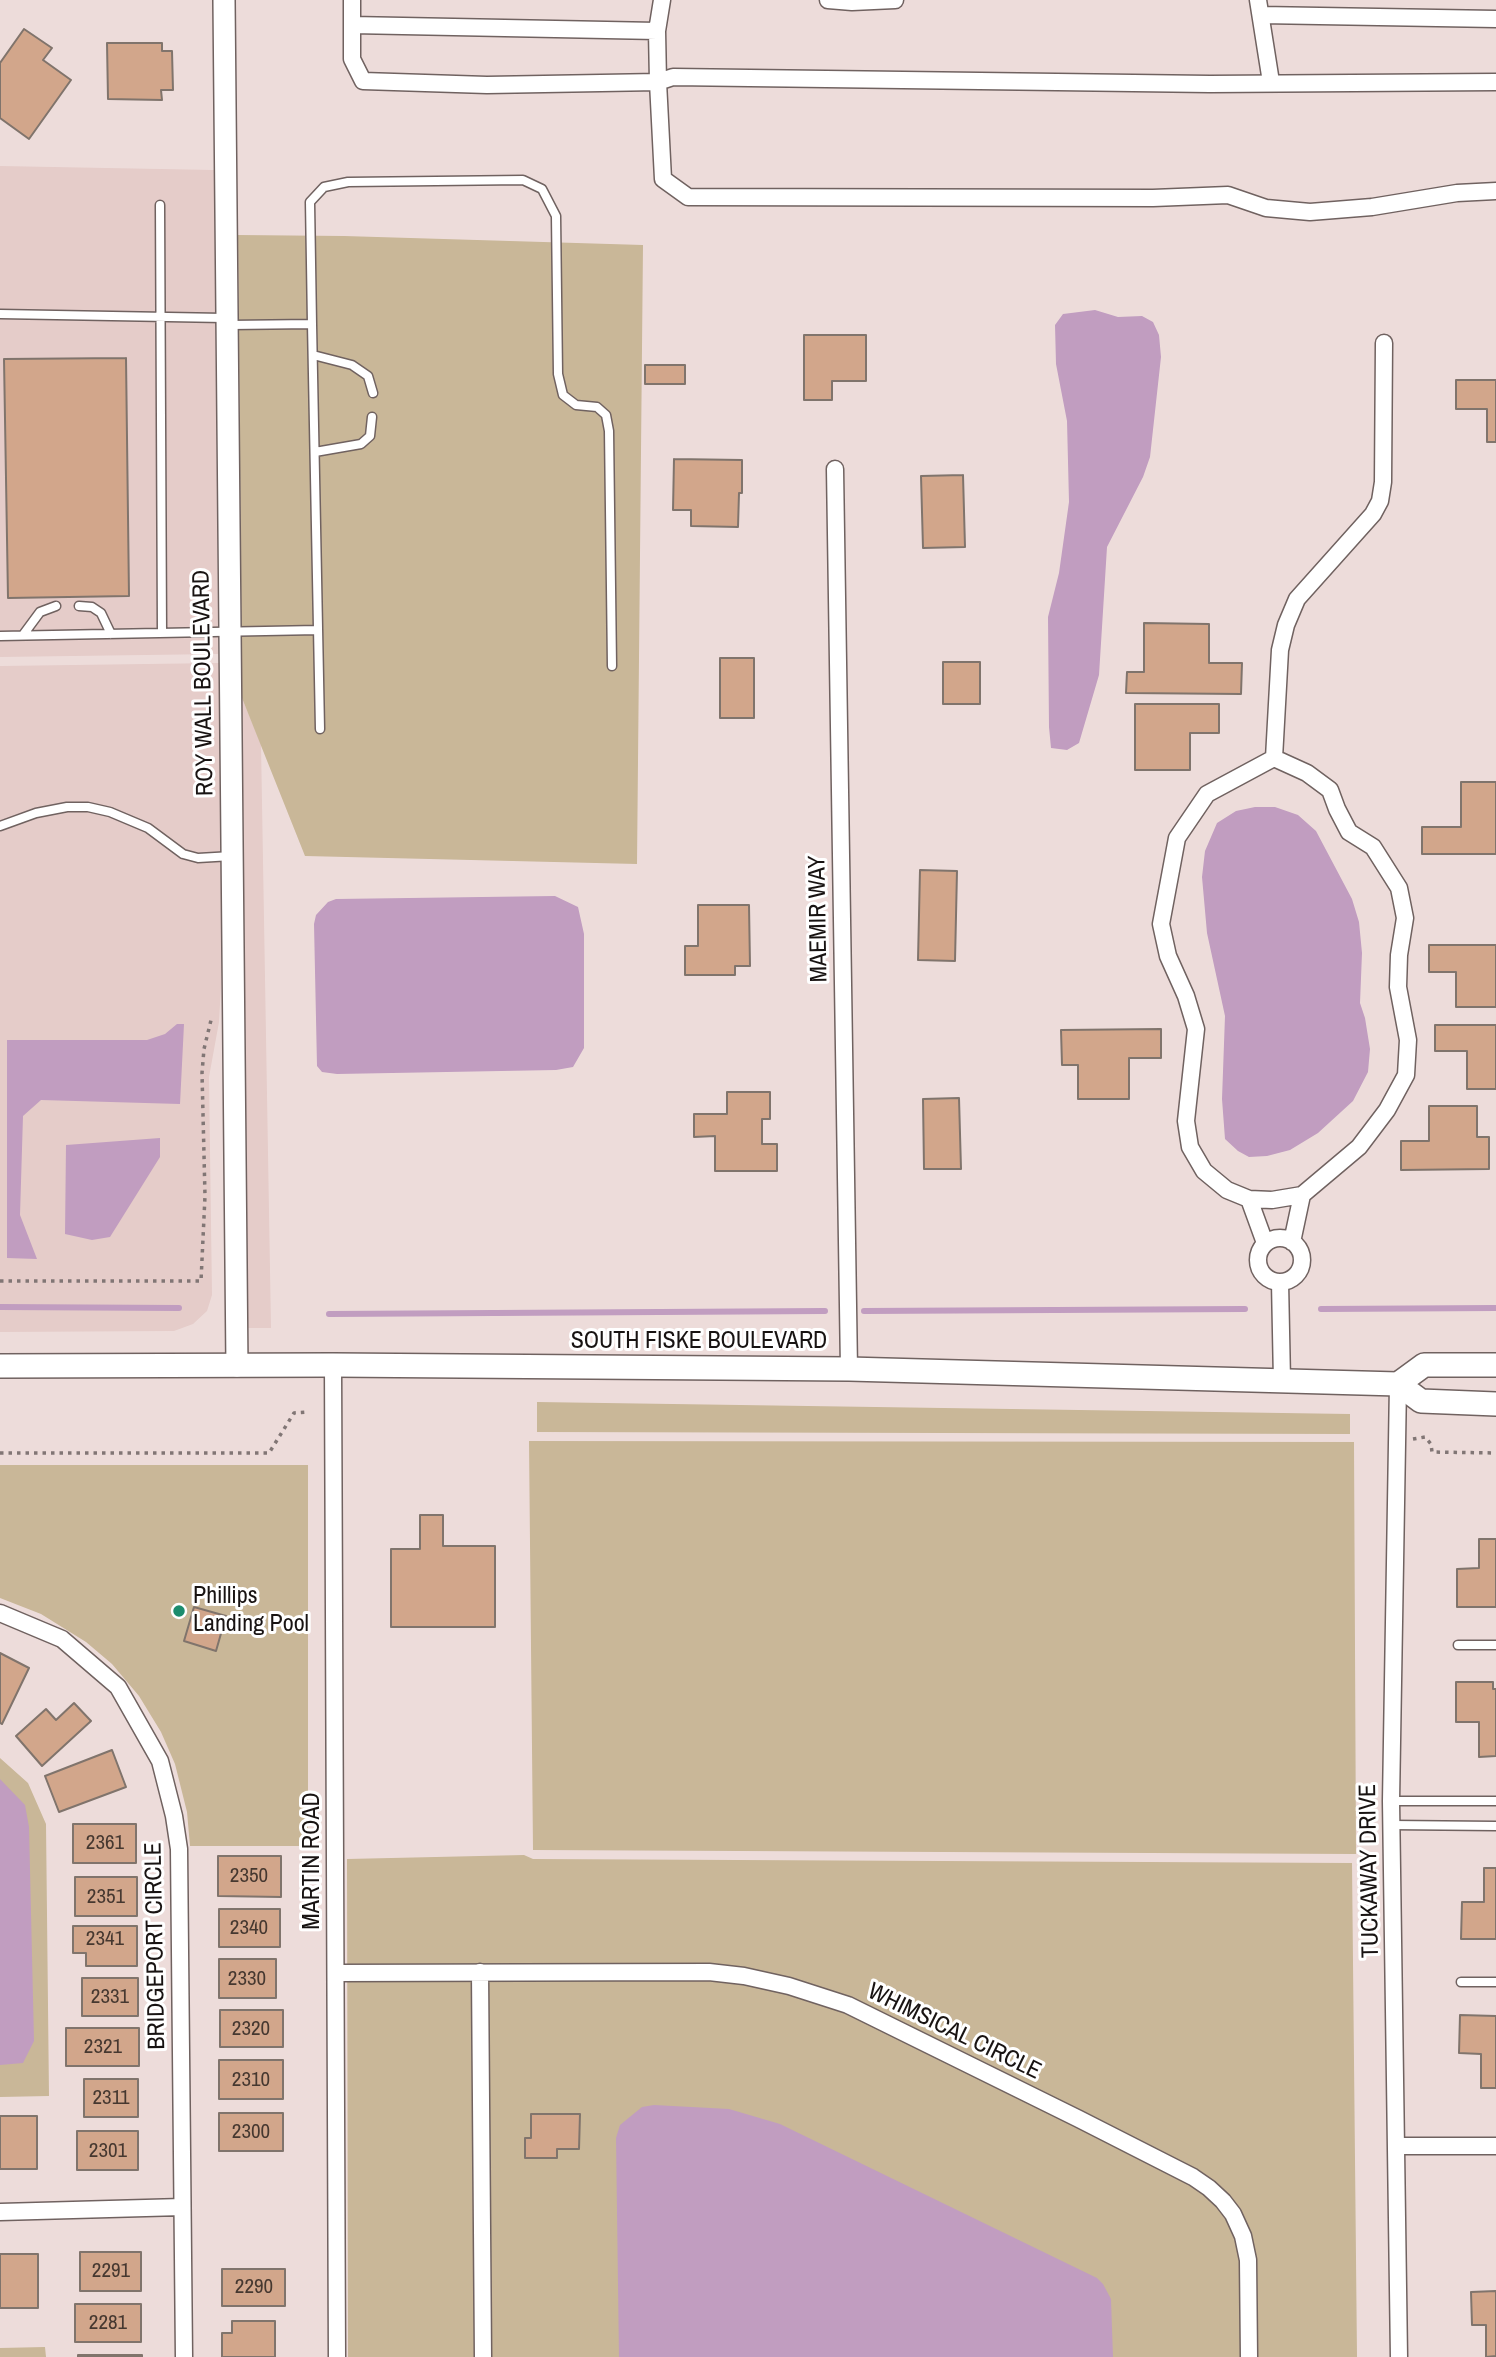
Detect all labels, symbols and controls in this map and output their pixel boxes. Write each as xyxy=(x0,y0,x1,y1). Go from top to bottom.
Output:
street label: ROY WALL BOULEVARD xyxy=(188,570,220,796)
street label: MAEMIR WAY xyxy=(803,855,835,983)
street label: SOUTH FISKE BOULEVARD xyxy=(571,1328,827,1356)
place label: Phillips Landing Pool xyxy=(193,1583,309,1639)
marker: Phillips Landing Pool xyxy=(171,1603,187,1619)
street label: TUCKAWAY DRIVE xyxy=(1354,1784,1386,1958)
street label: MARTIN ROAD xyxy=(299,1792,327,1930)
house number: 2361 xyxy=(86,1830,124,1856)
street label: BRIDGEPORT CIRCLE xyxy=(140,1842,172,2050)
house number: 2350 xyxy=(230,1863,268,1889)
house number: 2351 xyxy=(87,1884,125,1910)
house number: 2340 xyxy=(230,1915,268,1941)
house number: 2341 xyxy=(86,1926,124,1952)
house number: 2330 xyxy=(228,1966,266,1992)
street label: WHIMSICAL CIRCLE xyxy=(863,1978,1045,2086)
house number: 2331 xyxy=(91,1984,129,2010)
house number: 2320 xyxy=(232,2016,270,2042)
house number: 2321 xyxy=(84,2034,122,2060)
house number: 2310 xyxy=(232,2067,270,2093)
house number: 2311 xyxy=(92,2085,130,2111)
house number: 2300 xyxy=(232,2119,270,2145)
house number: 2301 xyxy=(89,2138,127,2164)
house number: 2291 xyxy=(92,2258,130,2284)
house number: 2290 xyxy=(235,2274,273,2300)
house number: 2281 xyxy=(89,2310,127,2336)

